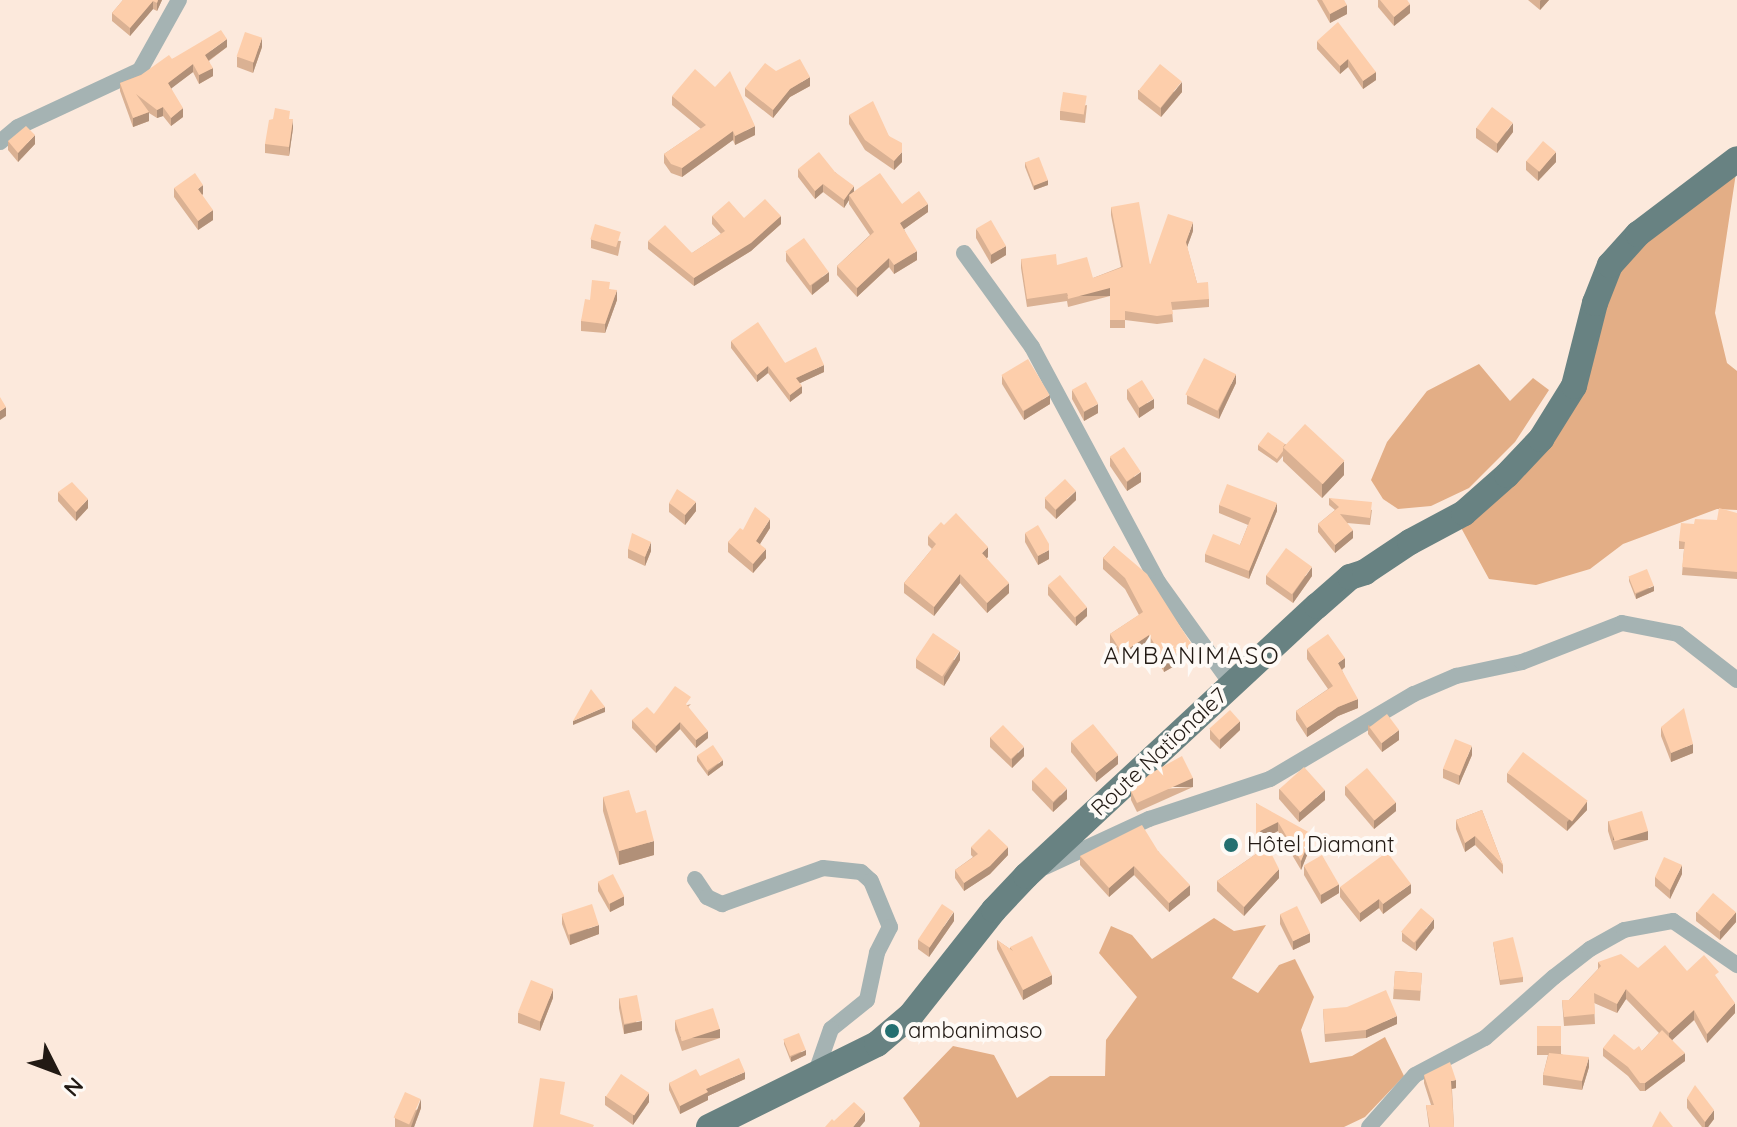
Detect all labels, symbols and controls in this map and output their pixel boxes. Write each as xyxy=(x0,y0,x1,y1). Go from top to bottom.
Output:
district label: AMBANIMASO xyxy=(1103,642,1281,670)
street label: Route Nationale7 xyxy=(1086,682,1232,822)
place label: Hôtel Diamant xyxy=(1247,832,1394,858)
marker: Hôtel Diamant xyxy=(1222,836,1240,854)
place label: ambanimaso xyxy=(908,1018,1042,1044)
marker: ambanimaso xyxy=(883,1022,901,1040)
north arrow xyxy=(16,1031,96,1111)
text: N xyxy=(58,1072,90,1102)

